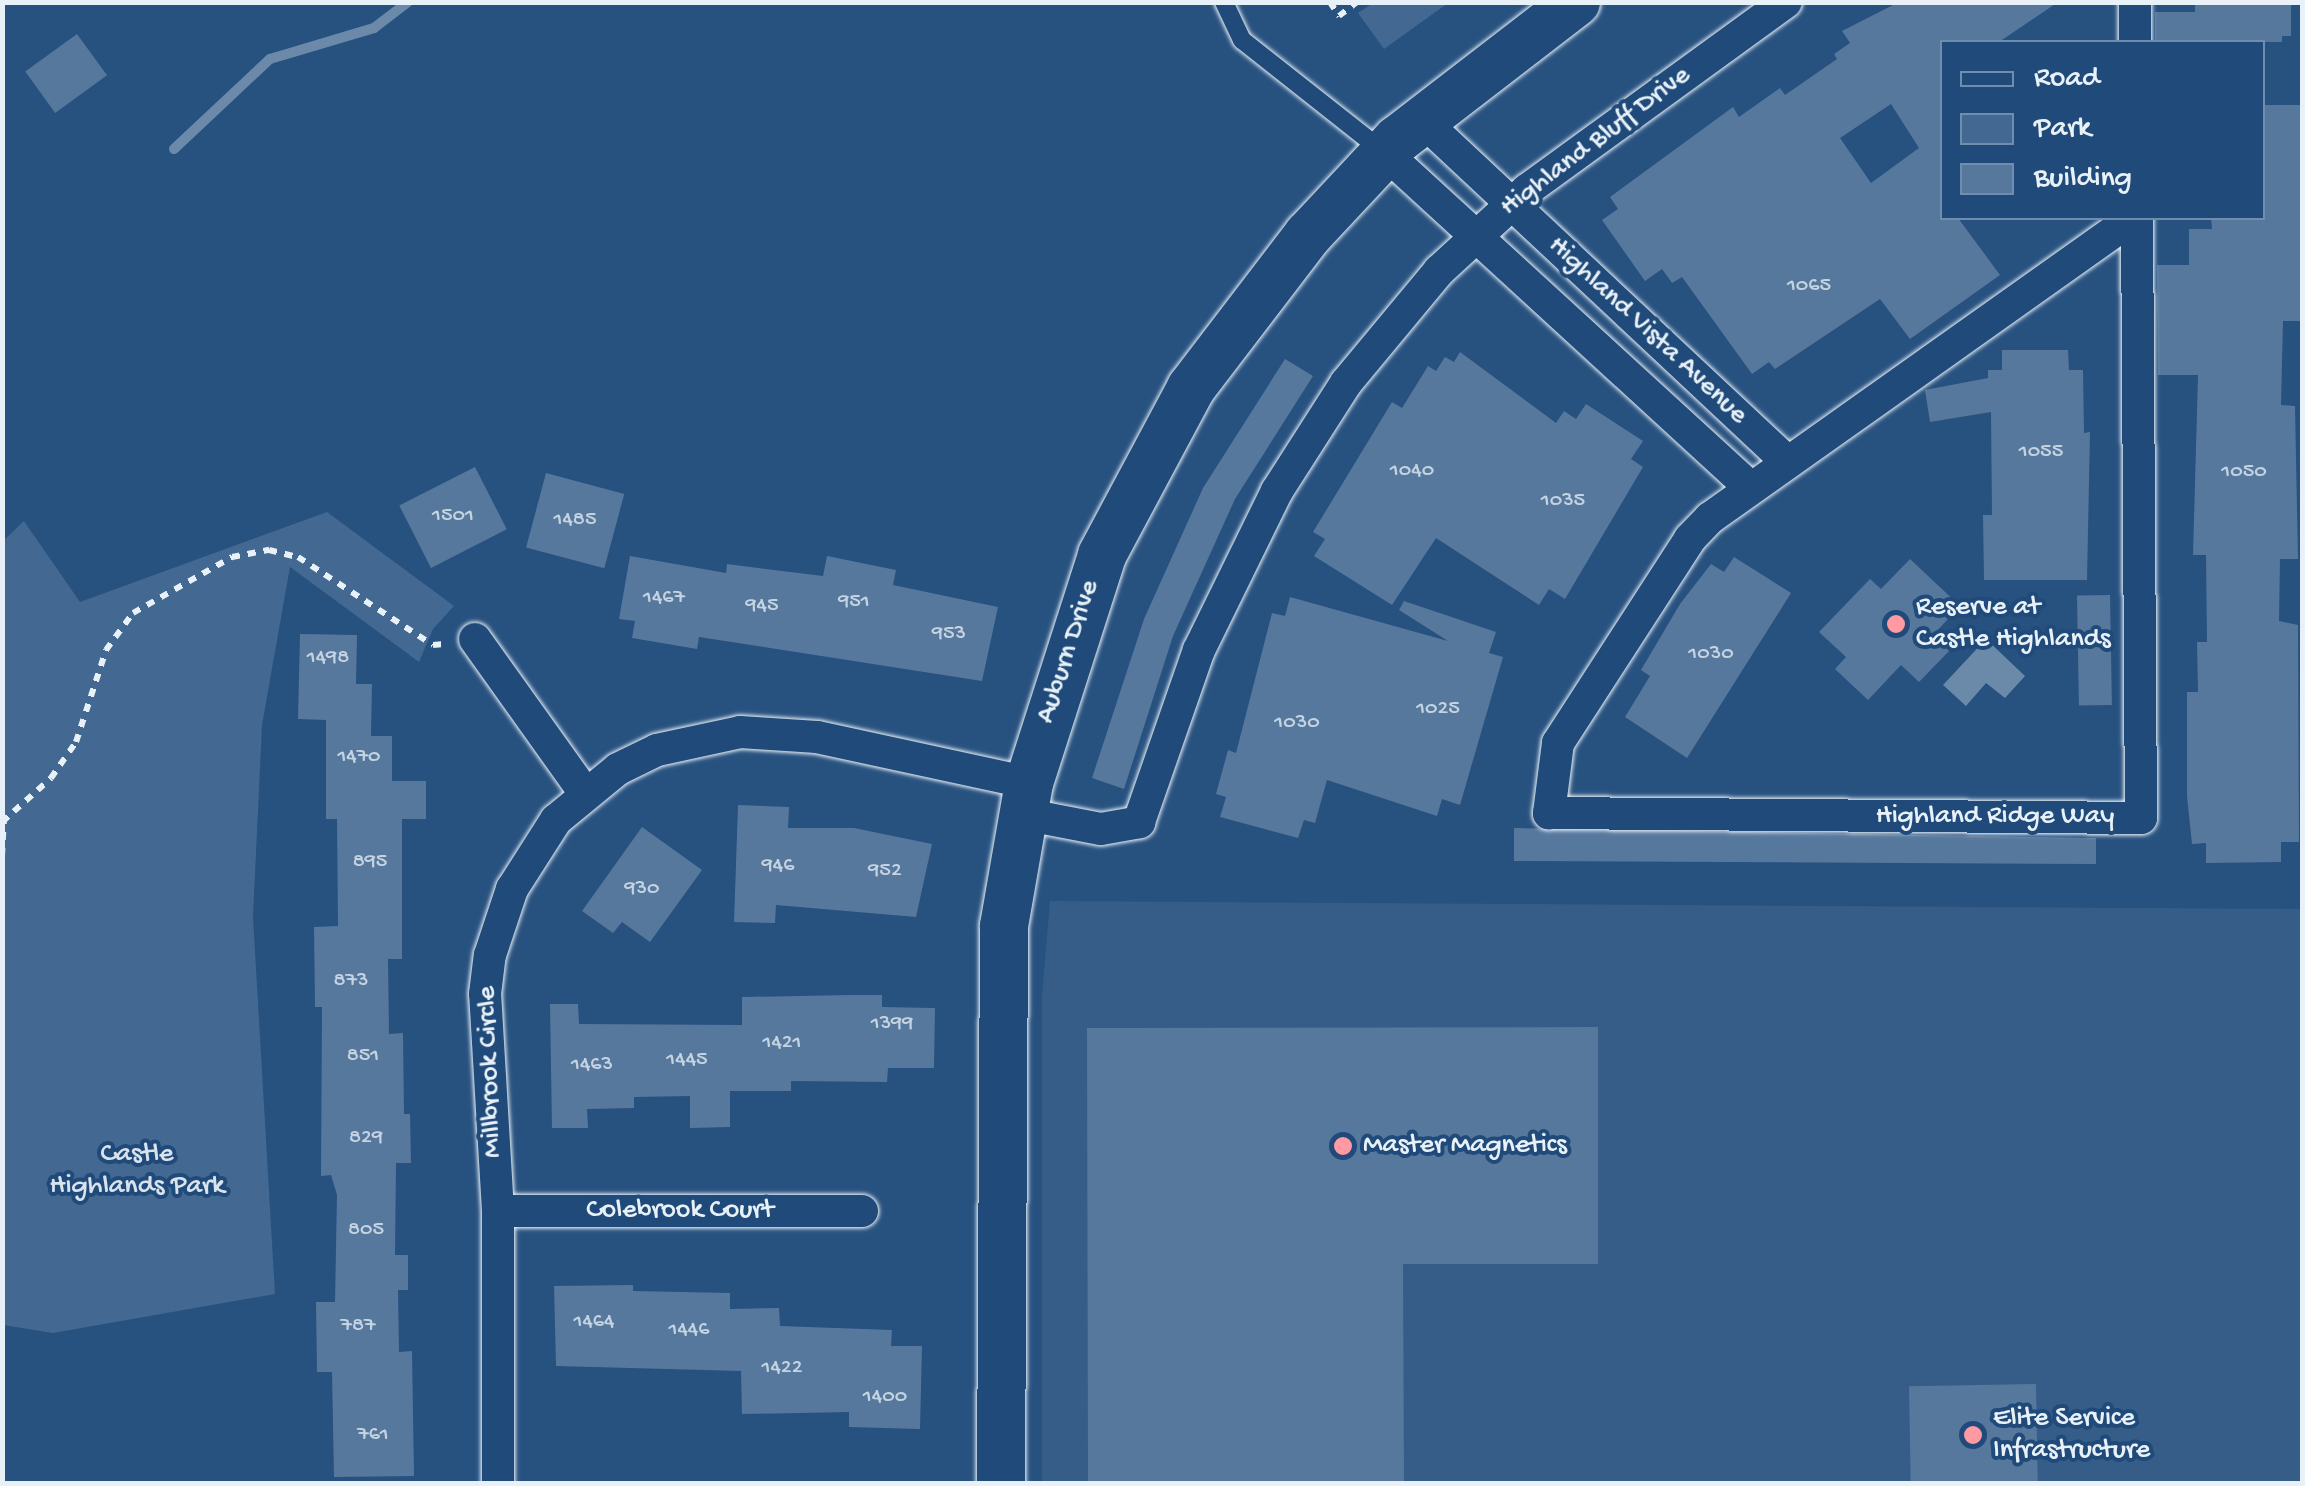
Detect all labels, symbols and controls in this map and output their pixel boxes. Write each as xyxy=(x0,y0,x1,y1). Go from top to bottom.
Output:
legend xyxy=(1940,40,2265,220)
street label: Highland Bluff Drive xyxy=(1494,60,1698,224)
text: Road xyxy=(2034,62,2100,97)
text: Park xyxy=(2034,112,2091,147)
text: Building xyxy=(2034,162,2132,197)
street label: Highland Vista Avenue xyxy=(1540,230,1754,432)
house number: 1065 xyxy=(1787,274,1831,300)
house number: 1055 xyxy=(2019,440,2063,466)
house number: 1040 xyxy=(1390,459,1434,485)
house number: 1050 xyxy=(2221,460,2267,486)
house number: 1035 xyxy=(1541,489,1585,515)
house number: 1501 xyxy=(432,504,474,530)
house number: 1485 xyxy=(554,508,596,534)
street label: Auburn Drive xyxy=(1030,576,1108,728)
house number: 1467 xyxy=(643,586,685,612)
house number: 951 xyxy=(838,590,870,616)
place label: Reserve at Castle Highlands xyxy=(1916,591,2110,657)
house number: 945 xyxy=(746,594,779,620)
marker: Reserve at Castle Highlands xyxy=(1885,613,1907,635)
house number: 953 xyxy=(932,622,966,648)
house number: 1030 xyxy=(1688,642,1734,668)
house number: 1498 xyxy=(307,646,349,672)
house number: 1025 xyxy=(1416,697,1460,723)
house number: 1030 xyxy=(1274,711,1320,737)
house number: 1470 xyxy=(337,745,381,771)
street label: Highland Ridge Way xyxy=(1876,800,2114,834)
house number: 895 xyxy=(353,850,387,876)
house number: 946 xyxy=(762,854,794,880)
house number: 952 xyxy=(868,859,902,885)
house number: 930 xyxy=(625,877,659,903)
house number: 873 xyxy=(334,969,368,995)
street label: Millbrook Circle xyxy=(471,985,511,1159)
house number: 1399 xyxy=(871,1012,913,1038)
house number: 1421 xyxy=(763,1031,801,1057)
house number: 851 xyxy=(347,1044,379,1070)
house number: 1445 xyxy=(666,1048,708,1074)
house number: 1463 xyxy=(571,1053,613,1079)
house number: 829 xyxy=(349,1126,383,1152)
place label: Master Magnetics xyxy=(1363,1129,1567,1163)
marker: Master Magnetics xyxy=(1332,1135,1354,1157)
park label: Castle Highlands Park xyxy=(50,1138,224,1204)
street label: Colebrook Court xyxy=(586,1194,774,1228)
house number: 805 xyxy=(348,1218,384,1244)
house number: 1464 xyxy=(574,1310,614,1336)
house number: 787 xyxy=(341,1314,375,1340)
house number: 1446 xyxy=(669,1318,709,1344)
house number: 1422 xyxy=(762,1356,802,1382)
house number: 1400 xyxy=(863,1385,907,1411)
place label: Elite Service Infrastructure xyxy=(1993,1402,2150,1468)
house number: 761 xyxy=(357,1423,389,1449)
marker: Elite Service Infrastructure xyxy=(1962,1424,1984,1446)

